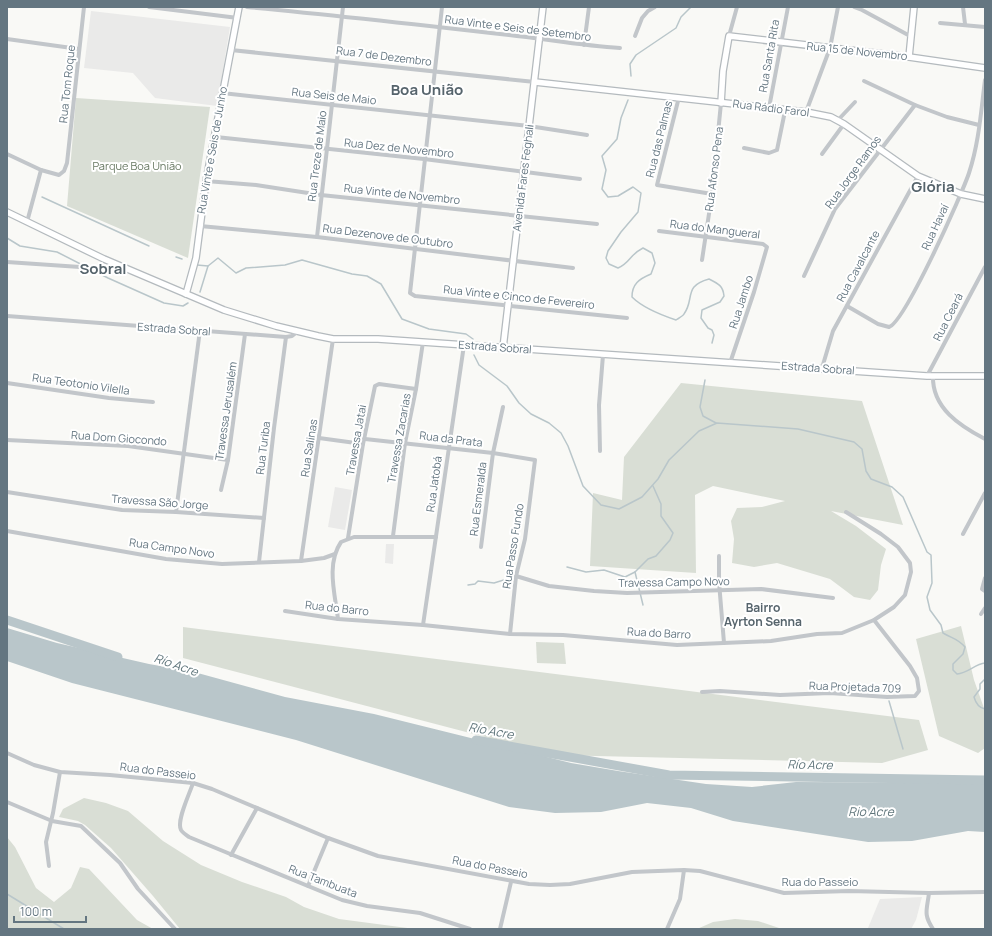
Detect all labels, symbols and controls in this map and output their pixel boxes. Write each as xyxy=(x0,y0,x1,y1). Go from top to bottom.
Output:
street label: Rua Vinte e Seis de Setembro xyxy=(444,11,593,44)
street label: Rua Santa Rita xyxy=(755,18,782,94)
street label: Rua 15 de Novembro xyxy=(806,38,909,63)
street label: Rua 7 de Dezembro xyxy=(335,42,433,69)
street label: Rua Tom Roque xyxy=(55,44,78,124)
district label: Boa União xyxy=(391,79,463,100)
street label: Rua Seis de Maio xyxy=(291,84,378,107)
street label: Rua Vinte e Seis de Junho xyxy=(193,85,230,215)
street label: Rua Rádio Farol xyxy=(732,95,810,120)
street label: Rua das Palmas xyxy=(642,99,675,179)
street label: Rua Treze de Maio xyxy=(303,109,330,202)
street label: Avenida Fares Feghali xyxy=(508,123,537,232)
street label: Rua Afonso Pena xyxy=(701,126,726,212)
street label: Rua Jorge Ramos xyxy=(821,132,884,211)
street label: Rua Dez de Novembro xyxy=(343,134,455,161)
park label: Parque Boa União xyxy=(92,158,182,173)
district label: Glória xyxy=(911,176,955,197)
street label: Rua Vinte de Novembro xyxy=(343,180,461,207)
street label: Rua Havaí xyxy=(917,201,952,252)
street label: Rua do Mangueral xyxy=(669,216,761,241)
street label: Rua Dezenove de Outubro xyxy=(322,220,455,251)
street label: Rua Cavalcante xyxy=(832,227,883,304)
district label: Sobral xyxy=(79,258,127,279)
street label: Rua Jambo xyxy=(725,273,756,330)
street label: Rua Vinte e Cinco de Fevereiro xyxy=(443,281,596,312)
street label: Rua Ceará xyxy=(929,290,966,343)
street label: Estrada Sobral xyxy=(137,318,211,339)
street label: Estrada Sobral xyxy=(458,336,532,357)
street label: Estrada Sobral xyxy=(781,357,855,378)
street label: Travessa Jerusalém xyxy=(211,361,240,461)
street label: Rua Teotonio Vilella xyxy=(31,369,131,398)
street label: Travessa Zacarias xyxy=(383,392,414,484)
street label: Travessa Jatai xyxy=(342,403,369,476)
street label: Rua Salinas xyxy=(297,418,321,478)
street label: Rua Turiba xyxy=(252,420,273,475)
street label: Rua Dom Giocondo xyxy=(71,427,168,448)
street label: Rua da Prata xyxy=(419,427,484,450)
street label: Rua Jatobá xyxy=(422,455,445,513)
street label: Rua Esmeralda xyxy=(466,461,489,537)
street label: Travessa São Jorge xyxy=(111,491,210,512)
street label: Rua Passo Fundo xyxy=(498,502,527,590)
street label: Rua Campo Novo xyxy=(128,534,216,561)
street label: Travessa Campo Novo xyxy=(618,573,730,590)
street label: Rua do Barro xyxy=(304,597,370,618)
district label: Bairro Ayrton Senna xyxy=(724,599,802,630)
street label: Rua do Barro xyxy=(627,623,692,642)
water label: Río Acre xyxy=(152,649,201,680)
street label: Rua Projetada 709 xyxy=(809,677,902,696)
water label: Río Acre xyxy=(467,718,516,743)
water label: Río Acre xyxy=(787,756,834,773)
street label: Rua do Passeio xyxy=(119,758,197,783)
water label: Rio Acre xyxy=(848,803,895,820)
street label: Rua do Passeio xyxy=(451,852,530,881)
street label: Rua Tambuata xyxy=(287,861,360,901)
street label: Rua do Passeio xyxy=(782,874,859,889)
scale bar xyxy=(14,898,86,924)
text: 100 m xyxy=(20,903,52,920)

